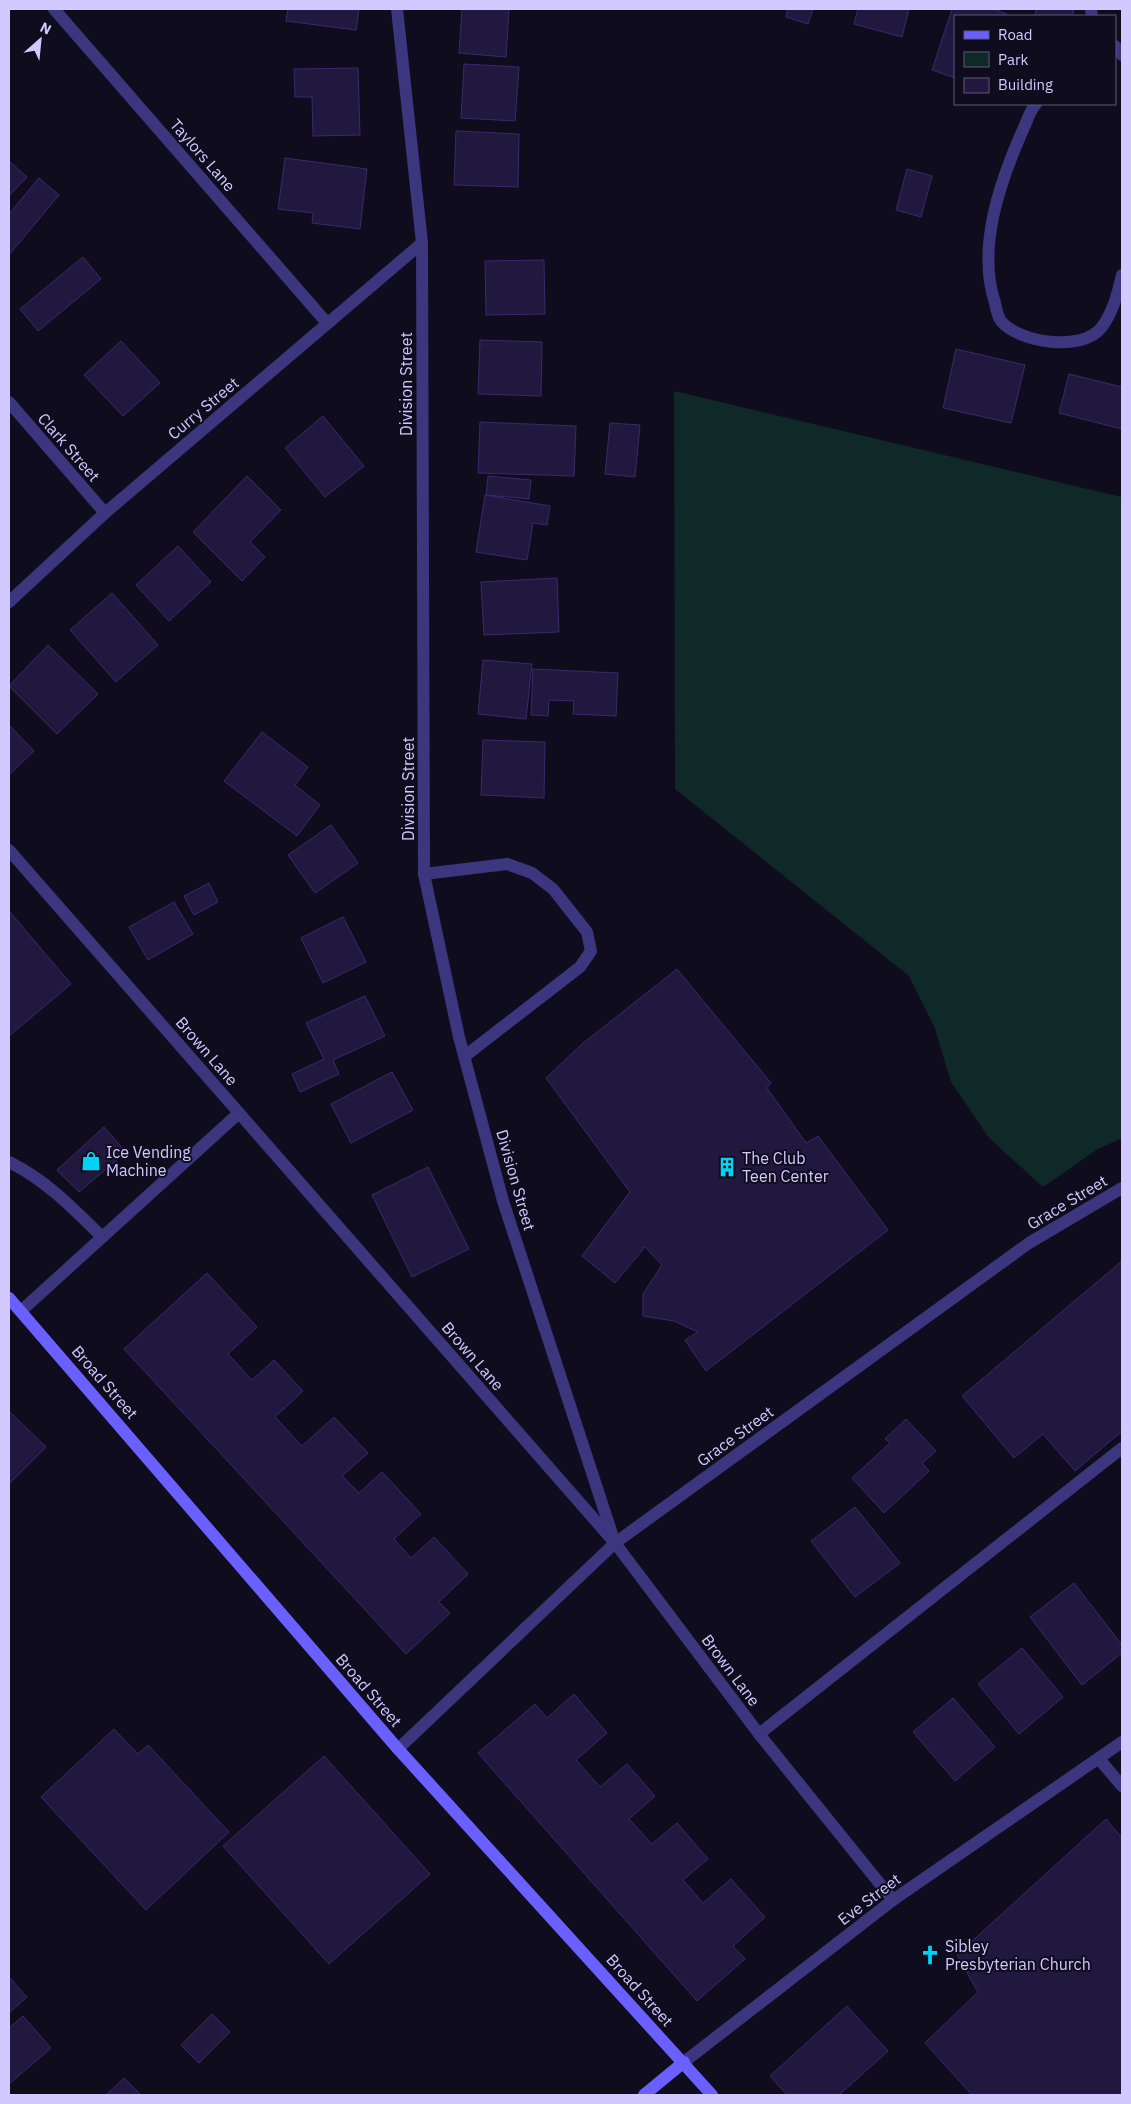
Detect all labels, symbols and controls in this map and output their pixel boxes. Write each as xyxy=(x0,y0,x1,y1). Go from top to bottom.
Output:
north arrow xyxy=(15,15,65,65)
legend xyxy=(954,15,1116,105)
text: N xyxy=(37,18,55,39)
text: Road xyxy=(998,25,1033,44)
text: Park xyxy=(998,50,1028,69)
text: Building xyxy=(998,75,1053,94)
street label: Taylors Lane xyxy=(166,115,240,196)
street label: Division Street xyxy=(396,332,416,436)
street label: Curry Street xyxy=(163,373,243,443)
street label: Clark Street xyxy=(34,408,104,486)
street label: Division Street xyxy=(398,737,418,841)
street label: Brown Lane xyxy=(172,1012,242,1090)
street label: Division Street xyxy=(492,1127,540,1233)
place label: Ice Vending Machine xyxy=(106,1142,191,1180)
place label: The Club Teen Center xyxy=(742,1148,829,1186)
shop icon: Ice Vending Machine xyxy=(80,1150,102,1172)
building icon: The Club Teen Center xyxy=(716,1156,738,1178)
street label: Grace Street xyxy=(1023,1170,1111,1234)
street label: Brown Lane xyxy=(438,1317,508,1395)
street label: Broad Street xyxy=(68,1341,142,1423)
street label: Grace Street xyxy=(693,1401,777,1471)
street label: Brown Lane xyxy=(698,1630,765,1710)
street label: Broad Street xyxy=(332,1649,406,1731)
street label: Eve Street xyxy=(834,1869,904,1929)
place label: Sibley Presbyterian Church xyxy=(945,1936,1091,1974)
church icon: Sibley Presbyterian Church xyxy=(919,1944,941,1966)
street label: Broad Street xyxy=(602,1950,678,2030)

